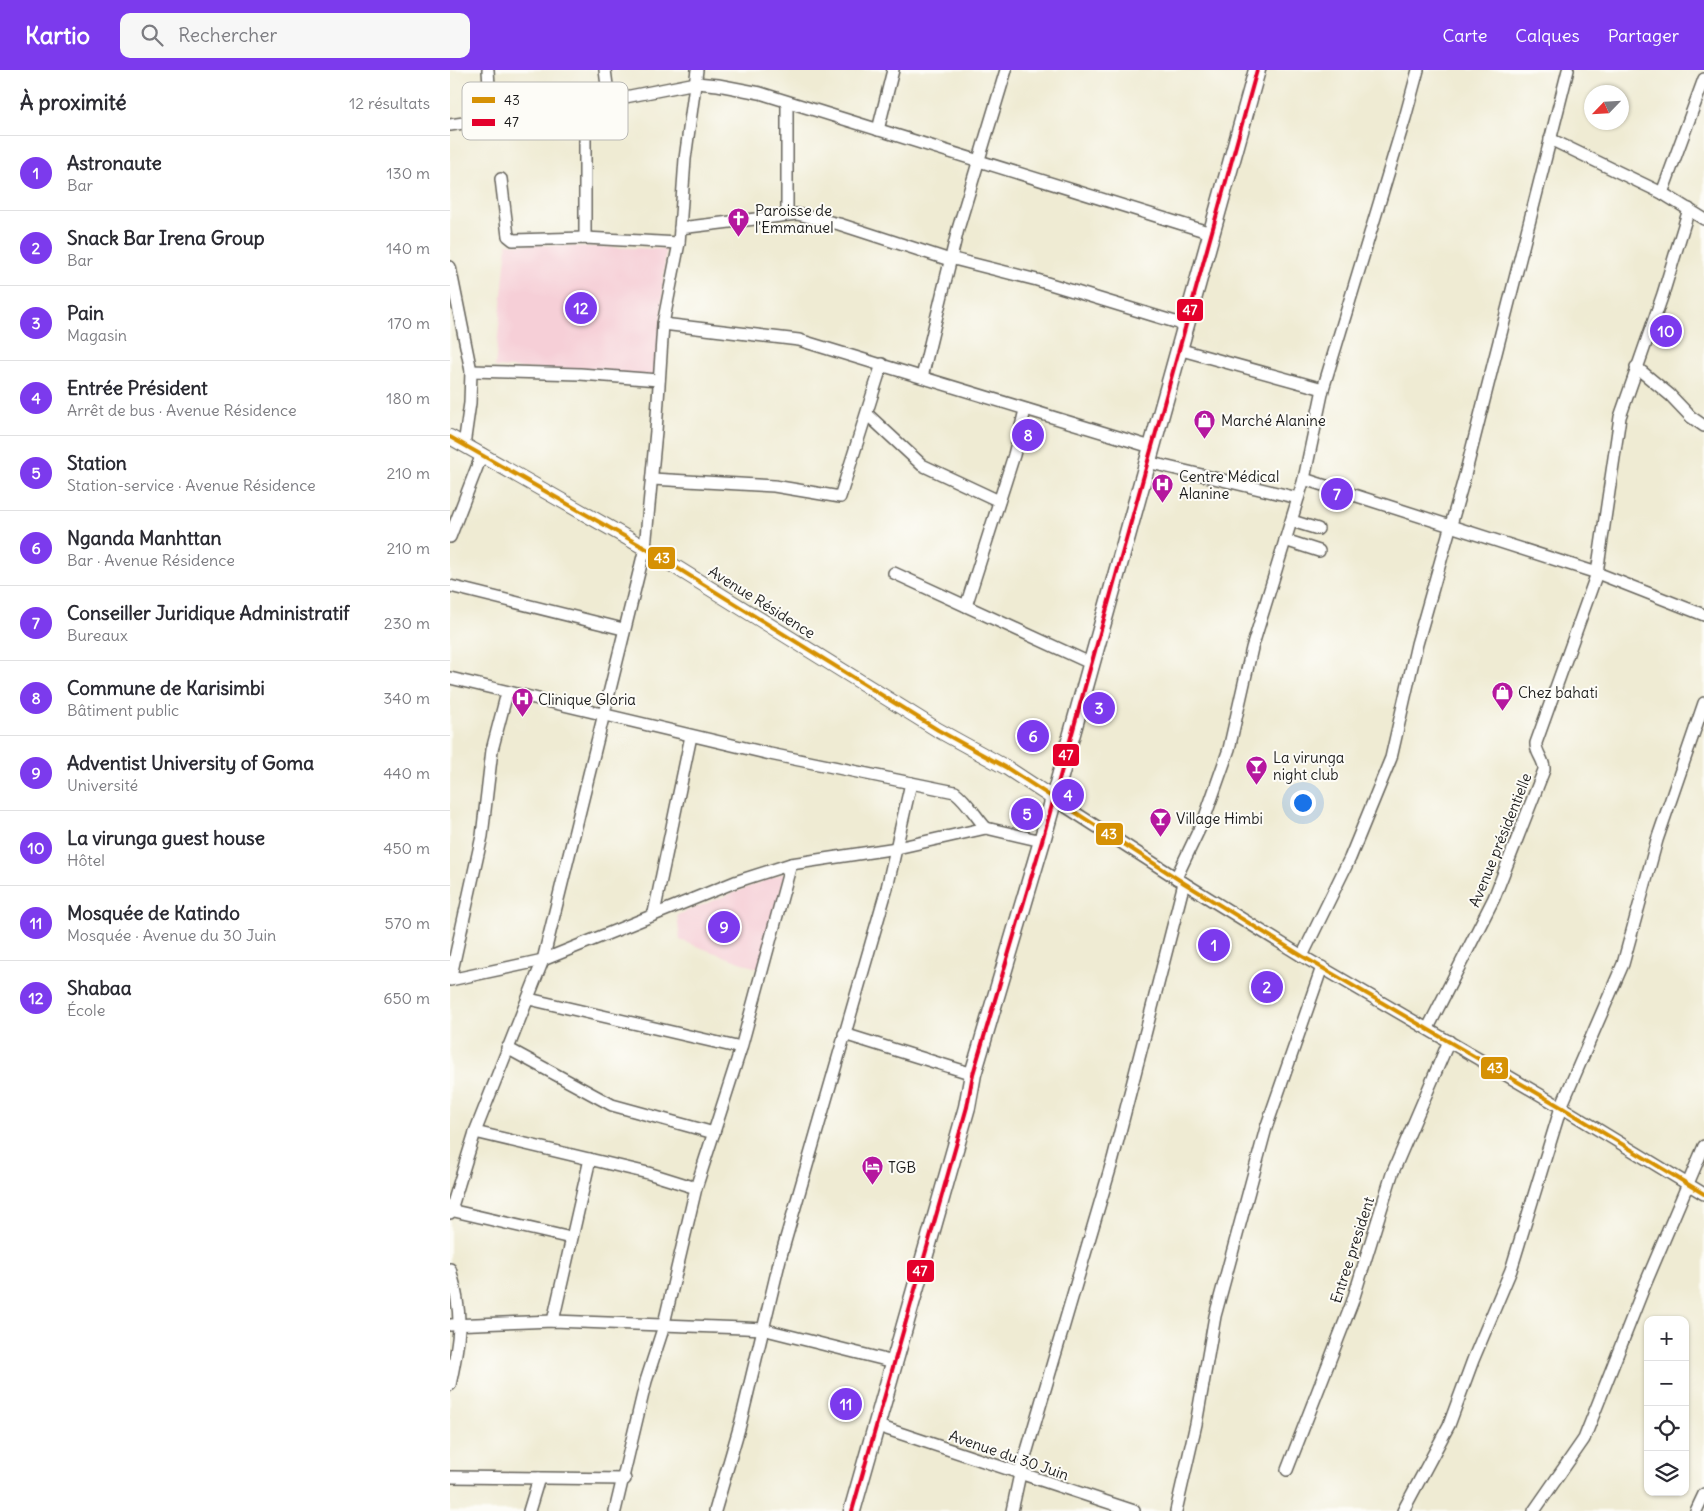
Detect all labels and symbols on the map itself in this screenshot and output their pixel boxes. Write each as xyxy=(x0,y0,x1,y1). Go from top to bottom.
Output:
legend xyxy=(462,82,628,140)
north arrow xyxy=(1584,85,1629,130)
text: 43 xyxy=(504,91,520,109)
text: 47 xyxy=(504,113,519,131)
place label: Paroisse de l'Emmanuel xyxy=(755,201,834,237)
church icon: Paroisse de l'Emmanuel xyxy=(727,207,751,238)
pin: 12 xyxy=(565,289,597,327)
line badge: 47 xyxy=(1176,298,1204,322)
text: 47 xyxy=(1183,301,1198,319)
pin: 10 xyxy=(1650,312,1682,350)
shop icon: Marché Alanine xyxy=(1193,408,1217,439)
place label: Marché Alanine xyxy=(1221,411,1326,430)
pin: 8 xyxy=(1012,416,1044,454)
place label: Centre Médical Alanine xyxy=(1179,467,1279,503)
hospital icon: Centre Médical Alanine xyxy=(1151,473,1175,504)
pin: 7 xyxy=(1321,475,1353,513)
line badge: 43 xyxy=(647,546,676,570)
text: 43 xyxy=(654,549,670,567)
street label: Avenue Résidence xyxy=(705,562,819,642)
shop icon: Chez bahati xyxy=(1490,680,1514,711)
place label: Chez bahati xyxy=(1518,683,1598,702)
hospital icon: Clinique Gloria xyxy=(510,687,534,718)
pin: 3 xyxy=(1083,689,1115,727)
place label: Clinique Gloria xyxy=(538,690,636,709)
pin: 6 xyxy=(1017,717,1049,755)
line badge: 47 xyxy=(1052,743,1080,767)
text: 47 xyxy=(1059,746,1074,764)
place label: La virunga night club xyxy=(1273,748,1345,784)
bar icon: La virunga night club xyxy=(1245,754,1269,785)
street label: Avenue présidentielle xyxy=(1464,770,1536,910)
pin: 4 xyxy=(1052,776,1084,814)
your location xyxy=(1290,790,1316,816)
pin: 5 xyxy=(1011,795,1043,833)
bar icon: Village Himbi xyxy=(1148,806,1172,837)
place label: Village Himbi xyxy=(1176,809,1263,828)
line badge: 43 xyxy=(1095,822,1124,846)
text: 43 xyxy=(1101,825,1117,843)
pin: 9 xyxy=(708,908,740,946)
pin: 1 xyxy=(1198,926,1230,964)
pin: 2 xyxy=(1251,968,1283,1006)
line badge: 43 xyxy=(1480,1056,1509,1080)
text: 43 xyxy=(1487,1059,1503,1077)
hotel icon: TGB xyxy=(860,1155,884,1186)
place label: TGB xyxy=(888,1158,916,1177)
street label: Entree president xyxy=(1326,1194,1378,1306)
line badge: 47 xyxy=(906,1259,935,1283)
text: 47 xyxy=(913,1262,928,1280)
pin: 11 xyxy=(830,1385,862,1423)
street label: Avenue du 30 Juin xyxy=(947,1426,1072,1484)

